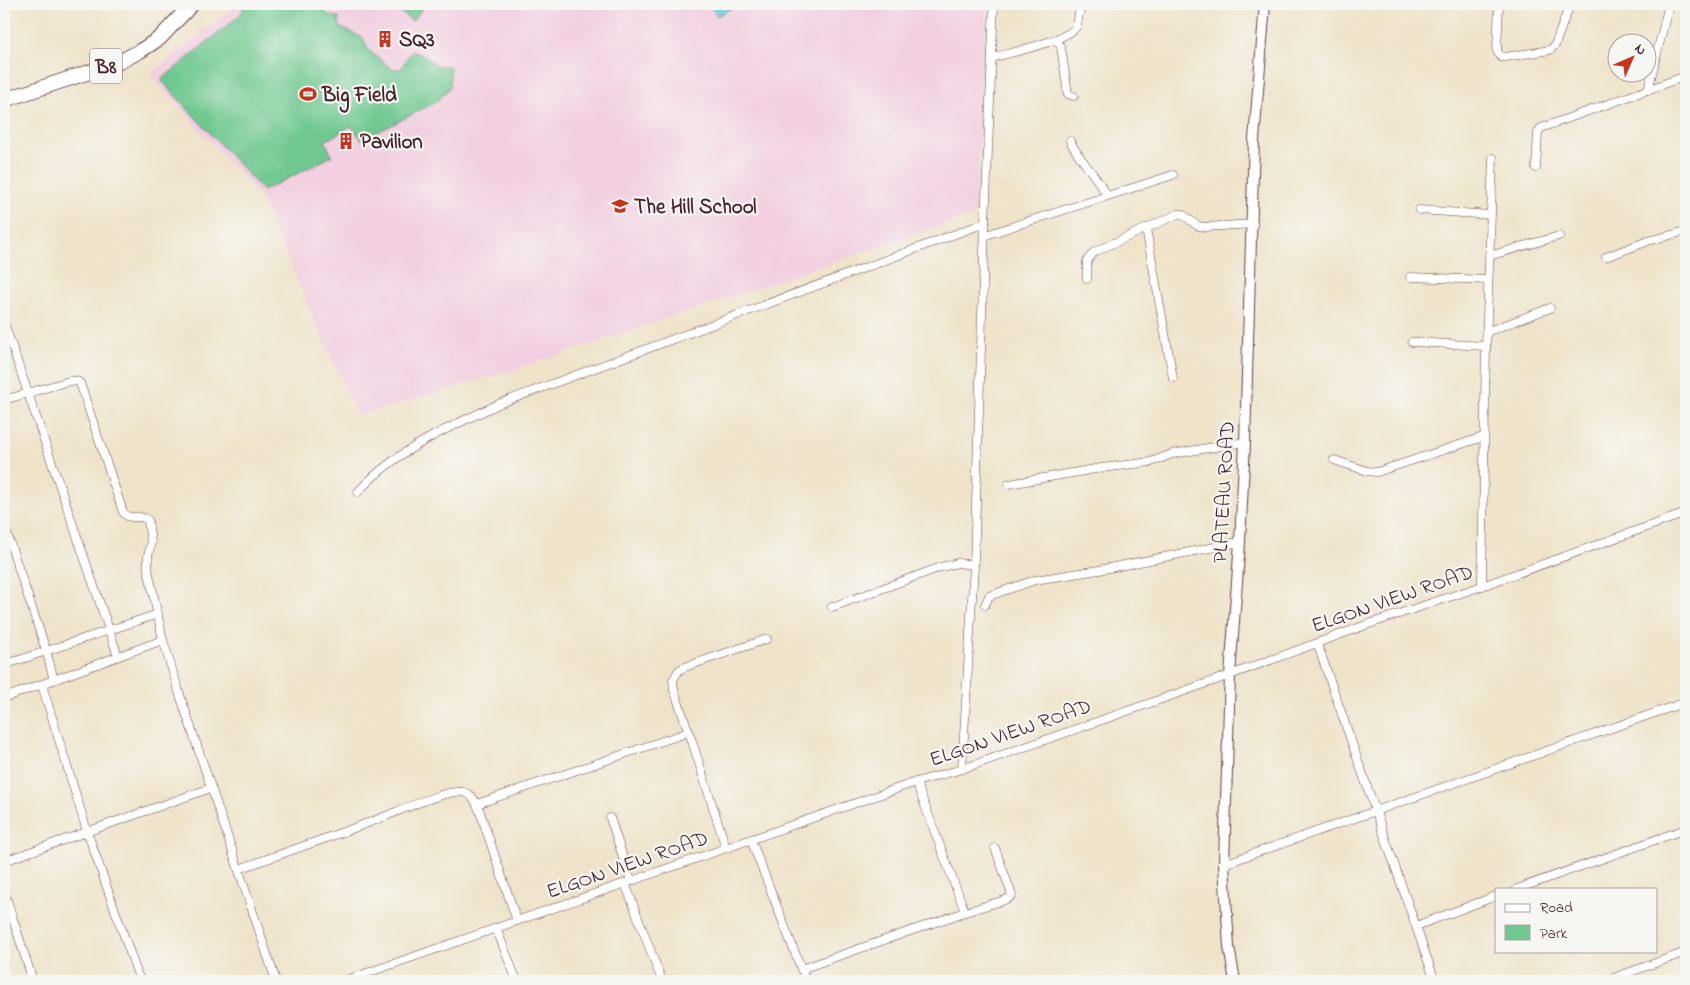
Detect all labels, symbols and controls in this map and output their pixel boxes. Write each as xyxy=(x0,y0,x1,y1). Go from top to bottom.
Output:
place label: SQ3 xyxy=(399,26,435,56)
building icon: SQ3 xyxy=(375,29,395,49)
north arrow xyxy=(1608,32,1658,82)
text: N xyxy=(1629,39,1651,61)
road number: B8 xyxy=(90,48,122,84)
place label: Big Field xyxy=(321,81,397,113)
sports icon: Big Field xyxy=(298,84,318,104)
place label: Pavilion xyxy=(360,128,423,158)
building icon: Pavilion xyxy=(336,131,356,151)
place label: The Hill School xyxy=(634,193,757,223)
school or university icon: The Hill School xyxy=(610,196,630,216)
street label: PLATEAU ROAD xyxy=(1206,421,1244,564)
street label: ELGON VIEW ROAD xyxy=(1308,558,1478,642)
street label: ELGON VIEW ROAD xyxy=(926,692,1096,776)
street label: ELGON VIEW ROAD xyxy=(543,824,713,908)
legend xyxy=(1495,888,1658,952)
text: Road xyxy=(1540,897,1573,919)
text: Park xyxy=(1540,923,1568,945)

